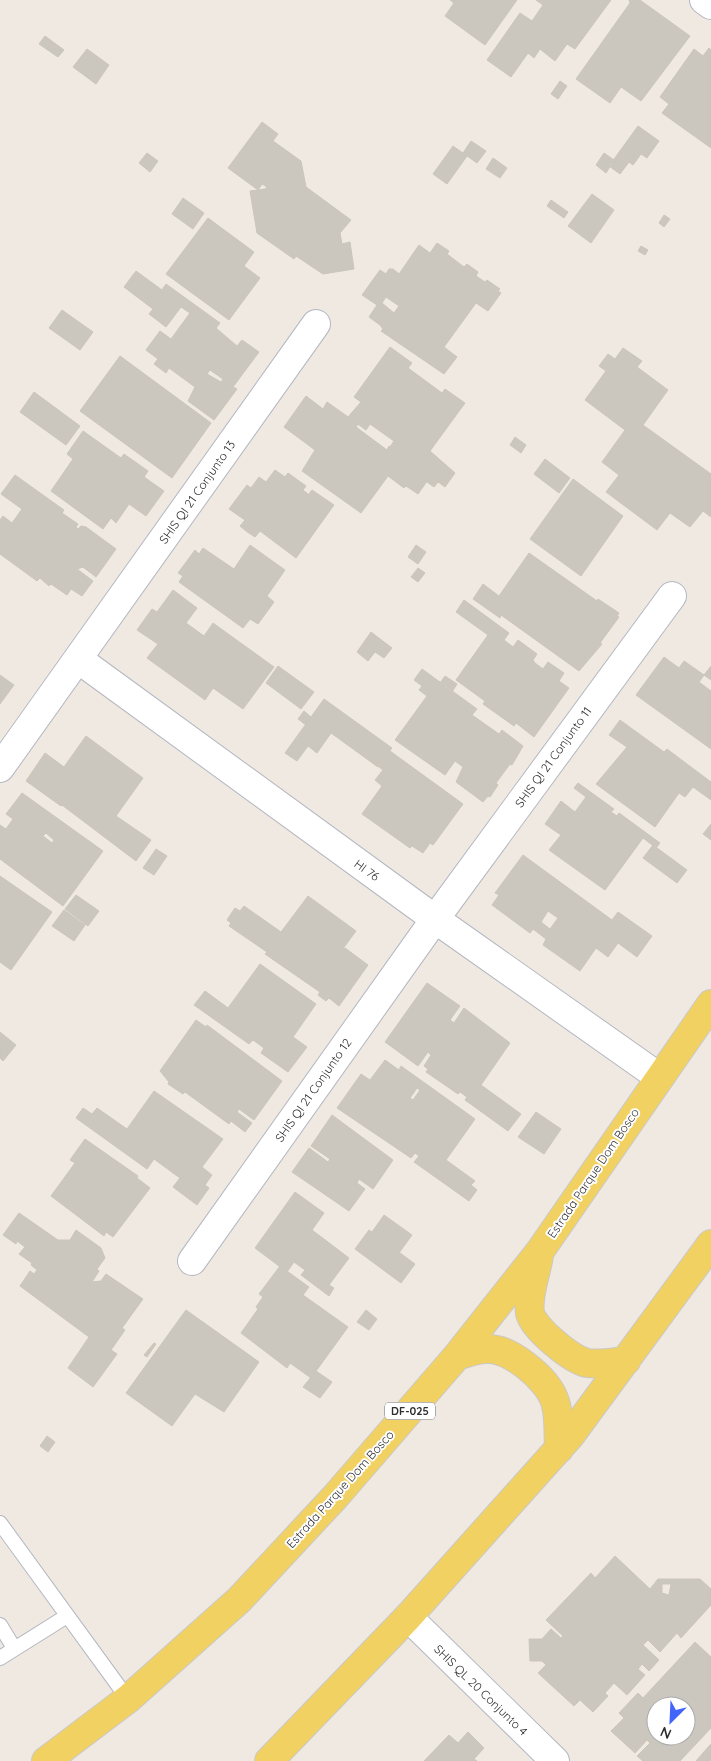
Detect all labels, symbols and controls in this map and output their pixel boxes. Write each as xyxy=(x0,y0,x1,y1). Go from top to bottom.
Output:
street label: SHIS QI 21 Conjunto 13 xyxy=(156,437,238,547)
street label: SHIS QI 21 Conjunto 11 xyxy=(511,704,595,810)
street label: HI 76 xyxy=(352,856,383,884)
street label: SHIS QI 21 Conjunto 12 xyxy=(272,1035,355,1145)
street label: Estrada Parque Dom Bosco xyxy=(544,1105,642,1241)
road number: DF-025 xyxy=(385,1402,435,1420)
street label: Estrada Parque Dom Bosco xyxy=(283,1427,397,1551)
street label: SHIS QL 20 Conjunto 4 xyxy=(431,1641,531,1739)
north arrow xyxy=(646,1696,696,1746)
text: N xyxy=(657,1723,674,1743)

